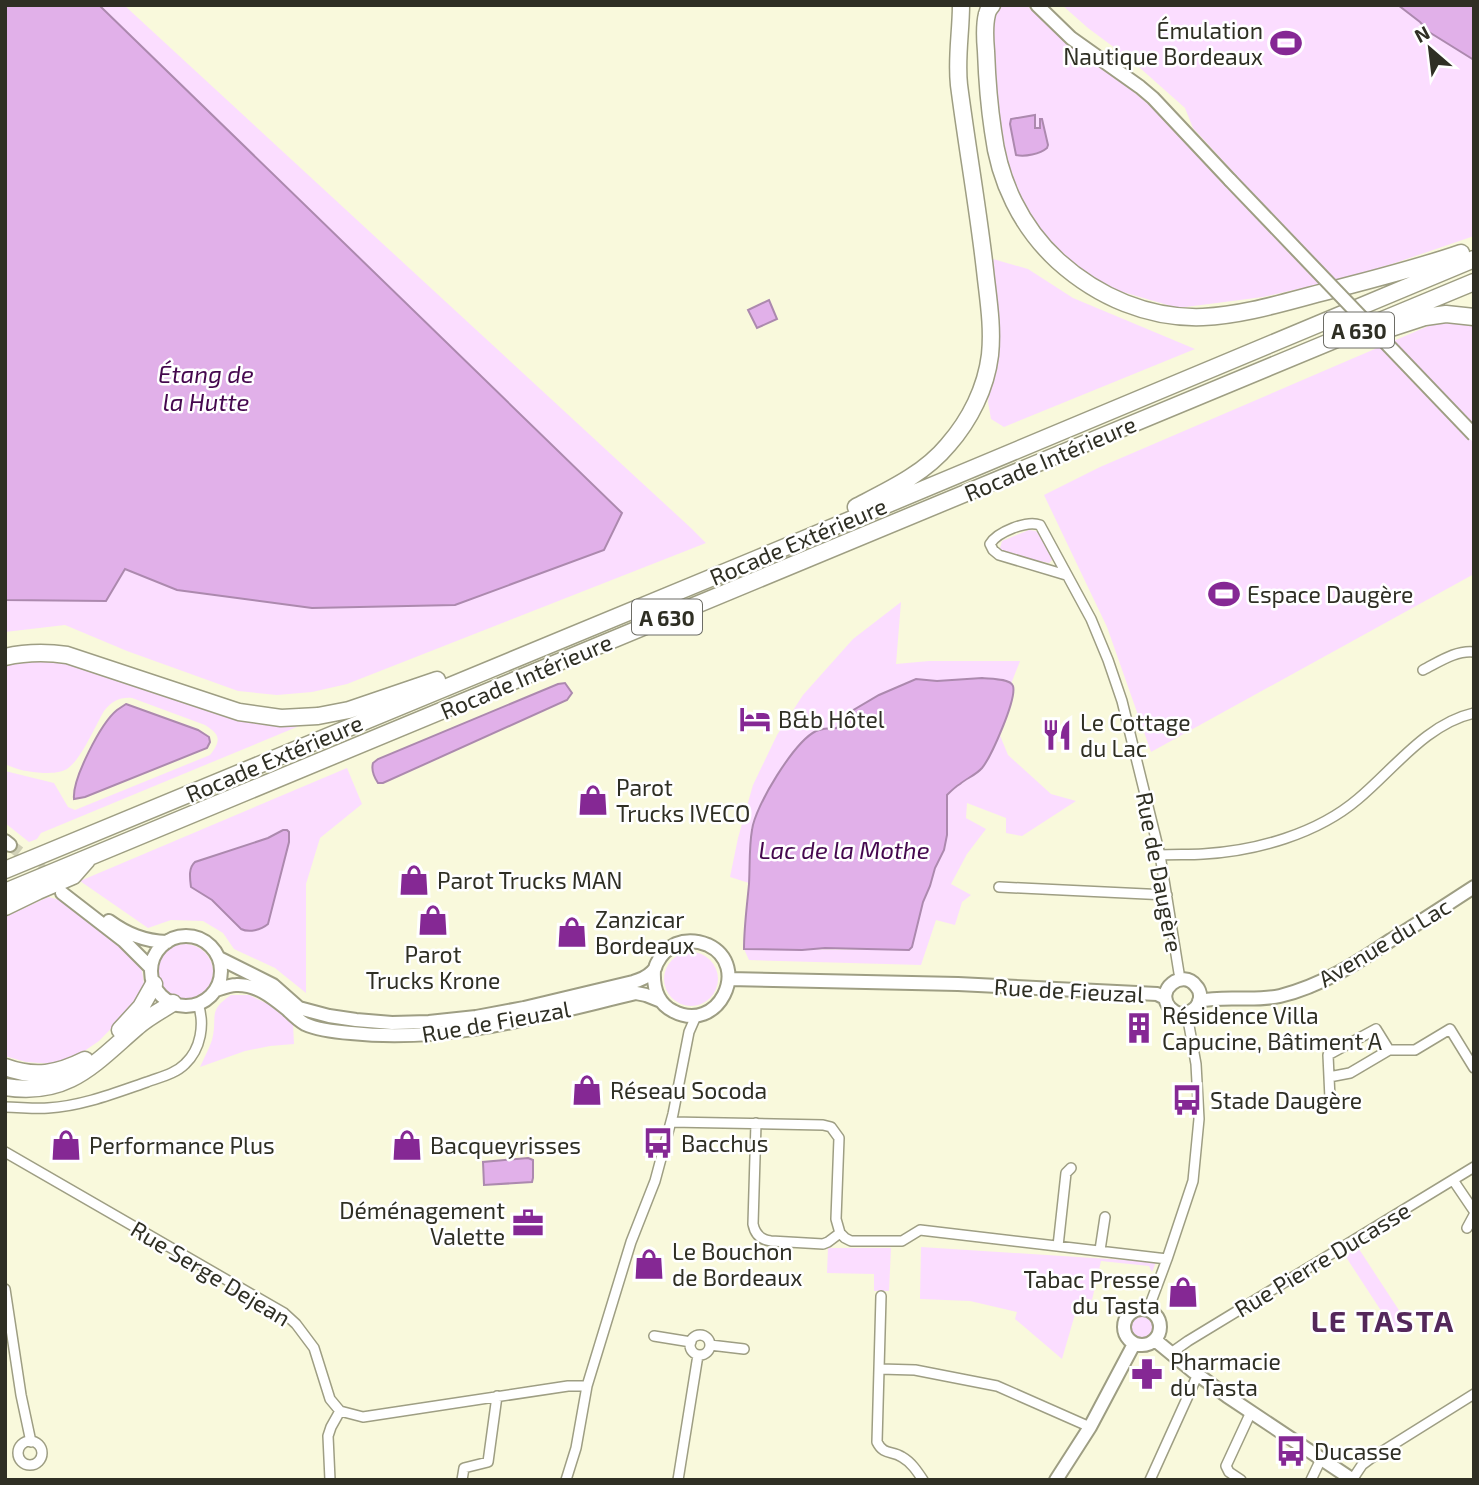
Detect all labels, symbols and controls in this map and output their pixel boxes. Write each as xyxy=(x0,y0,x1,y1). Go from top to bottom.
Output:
north arrow xyxy=(1395,14,1465,84)
place label: Émulation Nautique Bordeaux xyxy=(1063,16,1263,70)
text: N xyxy=(1410,20,1433,47)
sports icon: Émulation Nautique Bordeaux xyxy=(1269,26,1303,60)
road number: A 630 xyxy=(1324,312,1394,348)
water label: Étang de la Hutte xyxy=(158,359,254,416)
street label: Rocade Intérieure xyxy=(960,409,1140,507)
street label: Rocade Extérieure xyxy=(705,491,891,591)
sports icon: Espace Daugère xyxy=(1207,577,1241,611)
place label: Espace Daugère xyxy=(1247,580,1413,608)
road number: A 630 xyxy=(632,600,702,634)
street label: Rocade Intérieure xyxy=(436,627,616,725)
hotel icon: B&b Hôtel xyxy=(738,702,772,736)
place label: B&b Hôtel xyxy=(778,705,885,733)
street label: Rocade Extérieure xyxy=(181,708,367,808)
place label: Le Cottage du Lac xyxy=(1080,708,1191,762)
restaurant icon: Le Cottage du Lac xyxy=(1040,718,1074,752)
place label: Parot Trucks IVECO xyxy=(616,773,750,827)
shop icon: Parot Trucks IVECO xyxy=(576,783,610,817)
street label: Rue de Daugère xyxy=(1131,789,1189,955)
water label: Lac de la Mothe xyxy=(758,835,930,864)
shop icon: Parot Trucks MAN xyxy=(397,863,431,897)
place label: Parot Trucks MAN xyxy=(437,866,622,894)
street label: Avenue du Lac xyxy=(1313,892,1455,992)
shop icon: Parot Trucks Krone xyxy=(416,903,450,937)
place label: Zanzicar Bordeaux xyxy=(595,905,695,959)
shop icon: Zanzicar Bordeaux xyxy=(555,915,589,949)
place label: Parot Trucks Krone xyxy=(366,940,500,994)
street label: Rue de Fieuzal xyxy=(993,972,1145,1008)
street label: Rue de Fieuzal xyxy=(420,994,573,1048)
place label: Résidence Villa Capucine, Bâtiment A xyxy=(1162,1001,1383,1055)
building icon: Résidence Villa Capucine, Bâtiment A xyxy=(1122,1011,1156,1045)
shop icon: Réseau Socoda xyxy=(570,1073,604,1107)
place label: Réseau Socoda xyxy=(610,1076,767,1104)
bus stop icon: Stade Daugère xyxy=(1170,1083,1204,1117)
place label: Stade Daugère xyxy=(1210,1086,1362,1114)
bus stop icon: Bacchus xyxy=(641,1126,675,1160)
shop icon: Performance Plus xyxy=(49,1128,83,1162)
shop icon: Bacqueyrisses xyxy=(390,1128,424,1162)
place label: Bacchus xyxy=(681,1129,768,1157)
place label: Performance Plus xyxy=(89,1131,275,1159)
place label: Bacqueyrisses xyxy=(430,1131,581,1159)
street label: Rue Pierre Ducasse xyxy=(1229,1195,1415,1323)
place label: Déménagement Valette xyxy=(339,1196,505,1250)
office icon: Déménagement Valette xyxy=(511,1206,545,1240)
street label: Rue Serge Dejean xyxy=(126,1214,296,1332)
place label: Le Bouchon de Bordeaux xyxy=(672,1237,802,1291)
shop icon: Le Bouchon de Bordeaux xyxy=(632,1247,666,1281)
place label: Tabac Presse du Tasta xyxy=(1023,1265,1160,1319)
shop icon: Tabac Presse du Tasta xyxy=(1166,1275,1200,1309)
district label: LE TASTA xyxy=(1311,1302,1455,1338)
place label: Pharmacie du Tasta xyxy=(1170,1347,1281,1401)
pharmacy icon: Pharmacie du Tasta xyxy=(1130,1357,1164,1391)
bus stop icon: Ducasse xyxy=(1274,1434,1308,1468)
place label: Ducasse xyxy=(1314,1437,1402,1465)

